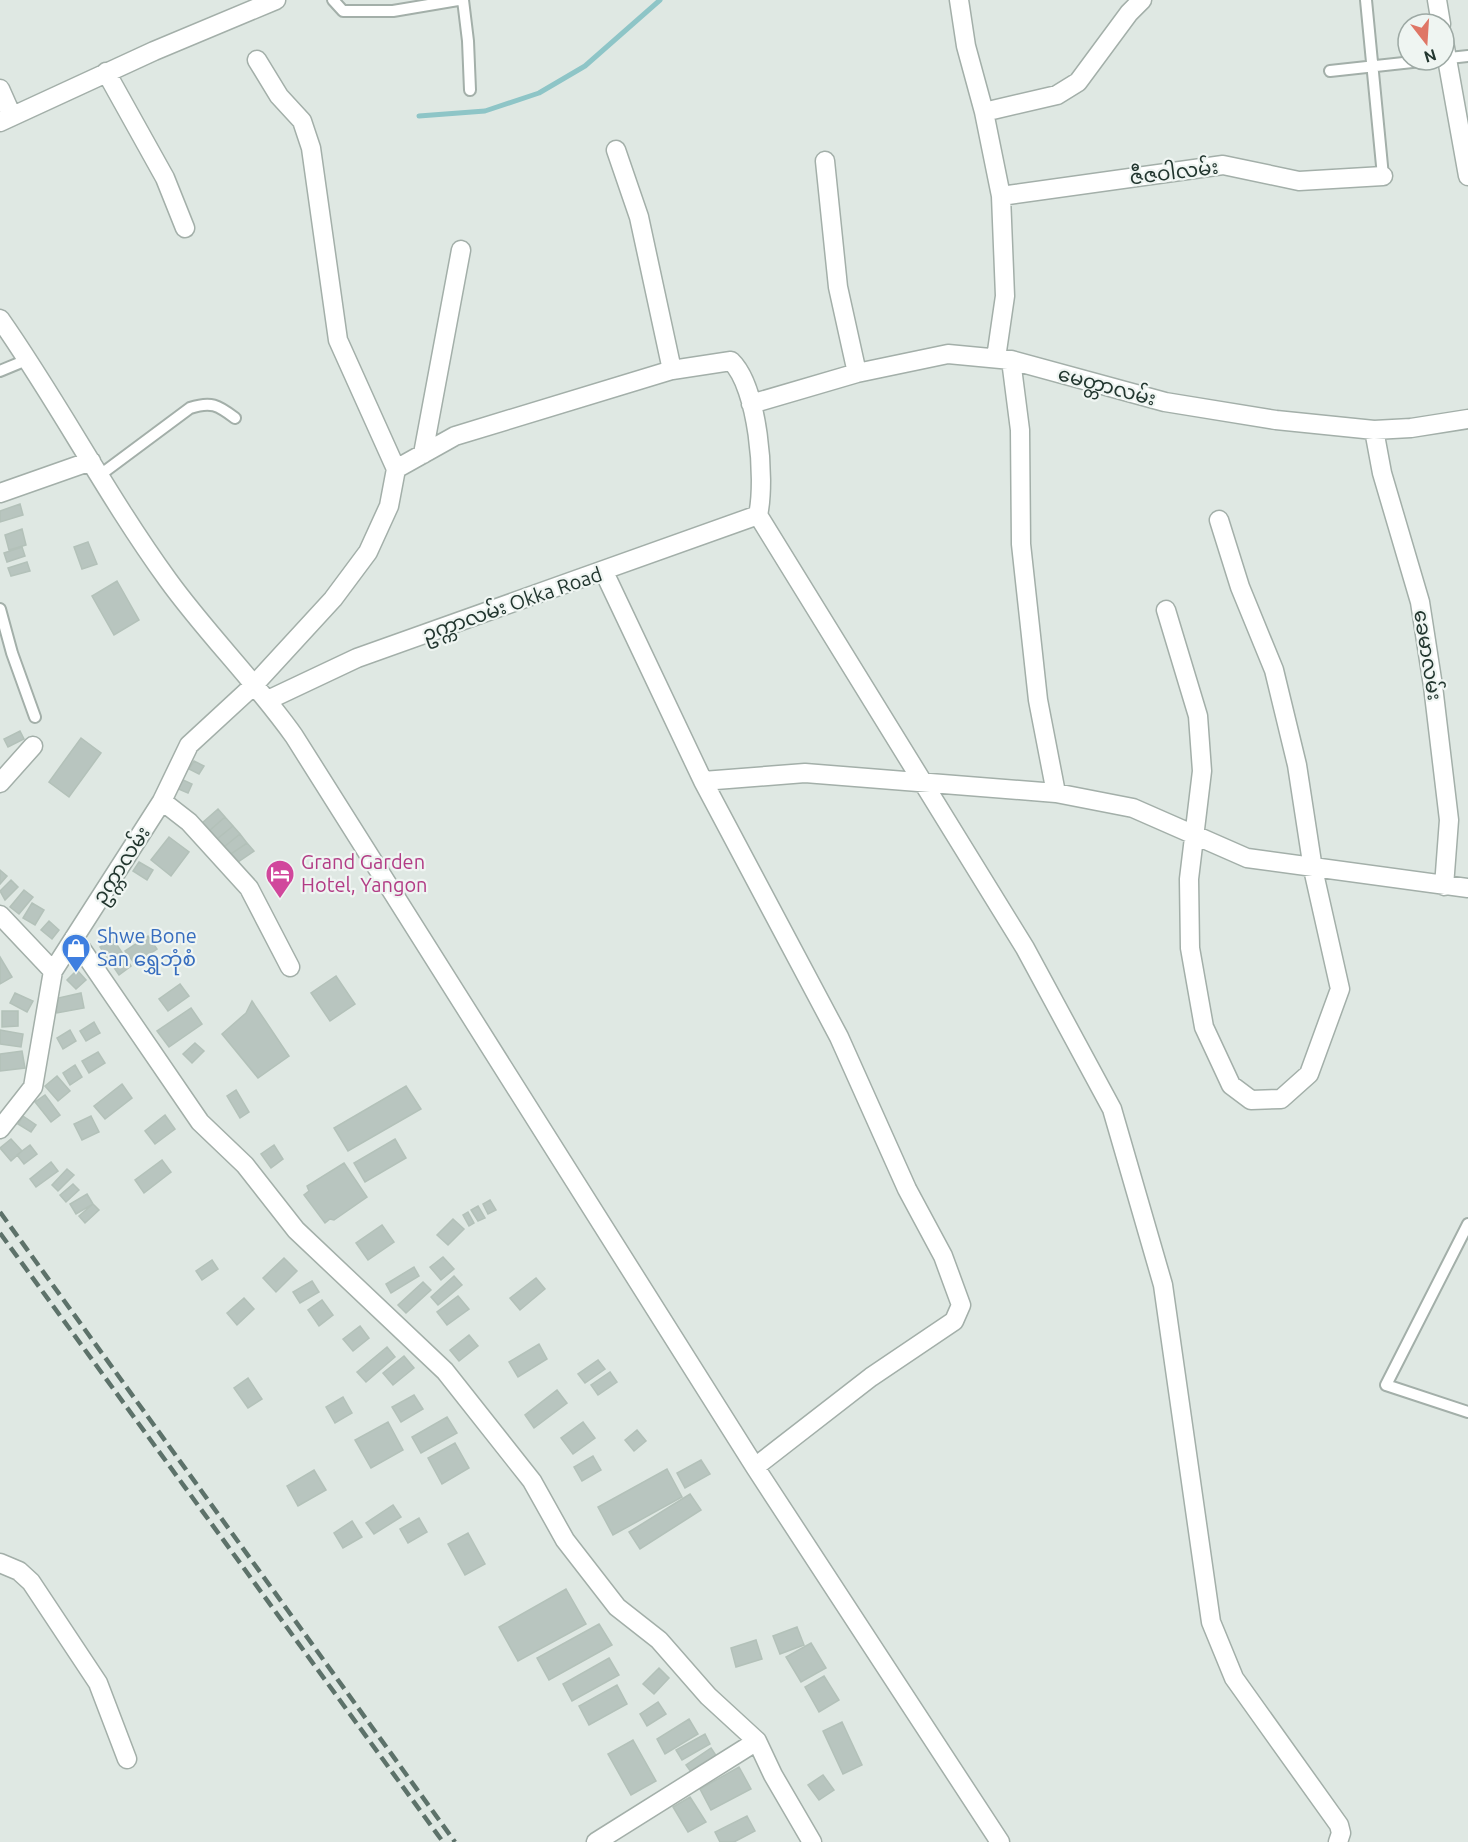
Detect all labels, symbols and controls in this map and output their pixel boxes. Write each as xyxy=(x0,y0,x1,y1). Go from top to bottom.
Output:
north arrow xyxy=(1396,12,1456,72)
text: N xyxy=(1422,46,1439,67)
street label: ဇီဇဝါလမ်း xyxy=(1128,153,1220,188)
street label: မေတ္တာလမ်း xyxy=(1054,359,1159,414)
street label: ဥက္ကာလမ်း Okka Road xyxy=(418,560,607,650)
street label: ခေမာလမ်း xyxy=(1410,608,1449,702)
street label: ဥက္ကာလမ်း xyxy=(85,821,158,911)
place label: Grand Garden Hotel, Yangon xyxy=(301,850,428,896)
hotel icon: Grand Garden Hotel, Yangon xyxy=(264,858,296,900)
place label: Shwe Bone San ရွှေဘုံစံ xyxy=(97,924,197,976)
shop icon: Shwe Bone San ရွှေဘုံစံ xyxy=(60,932,92,974)

